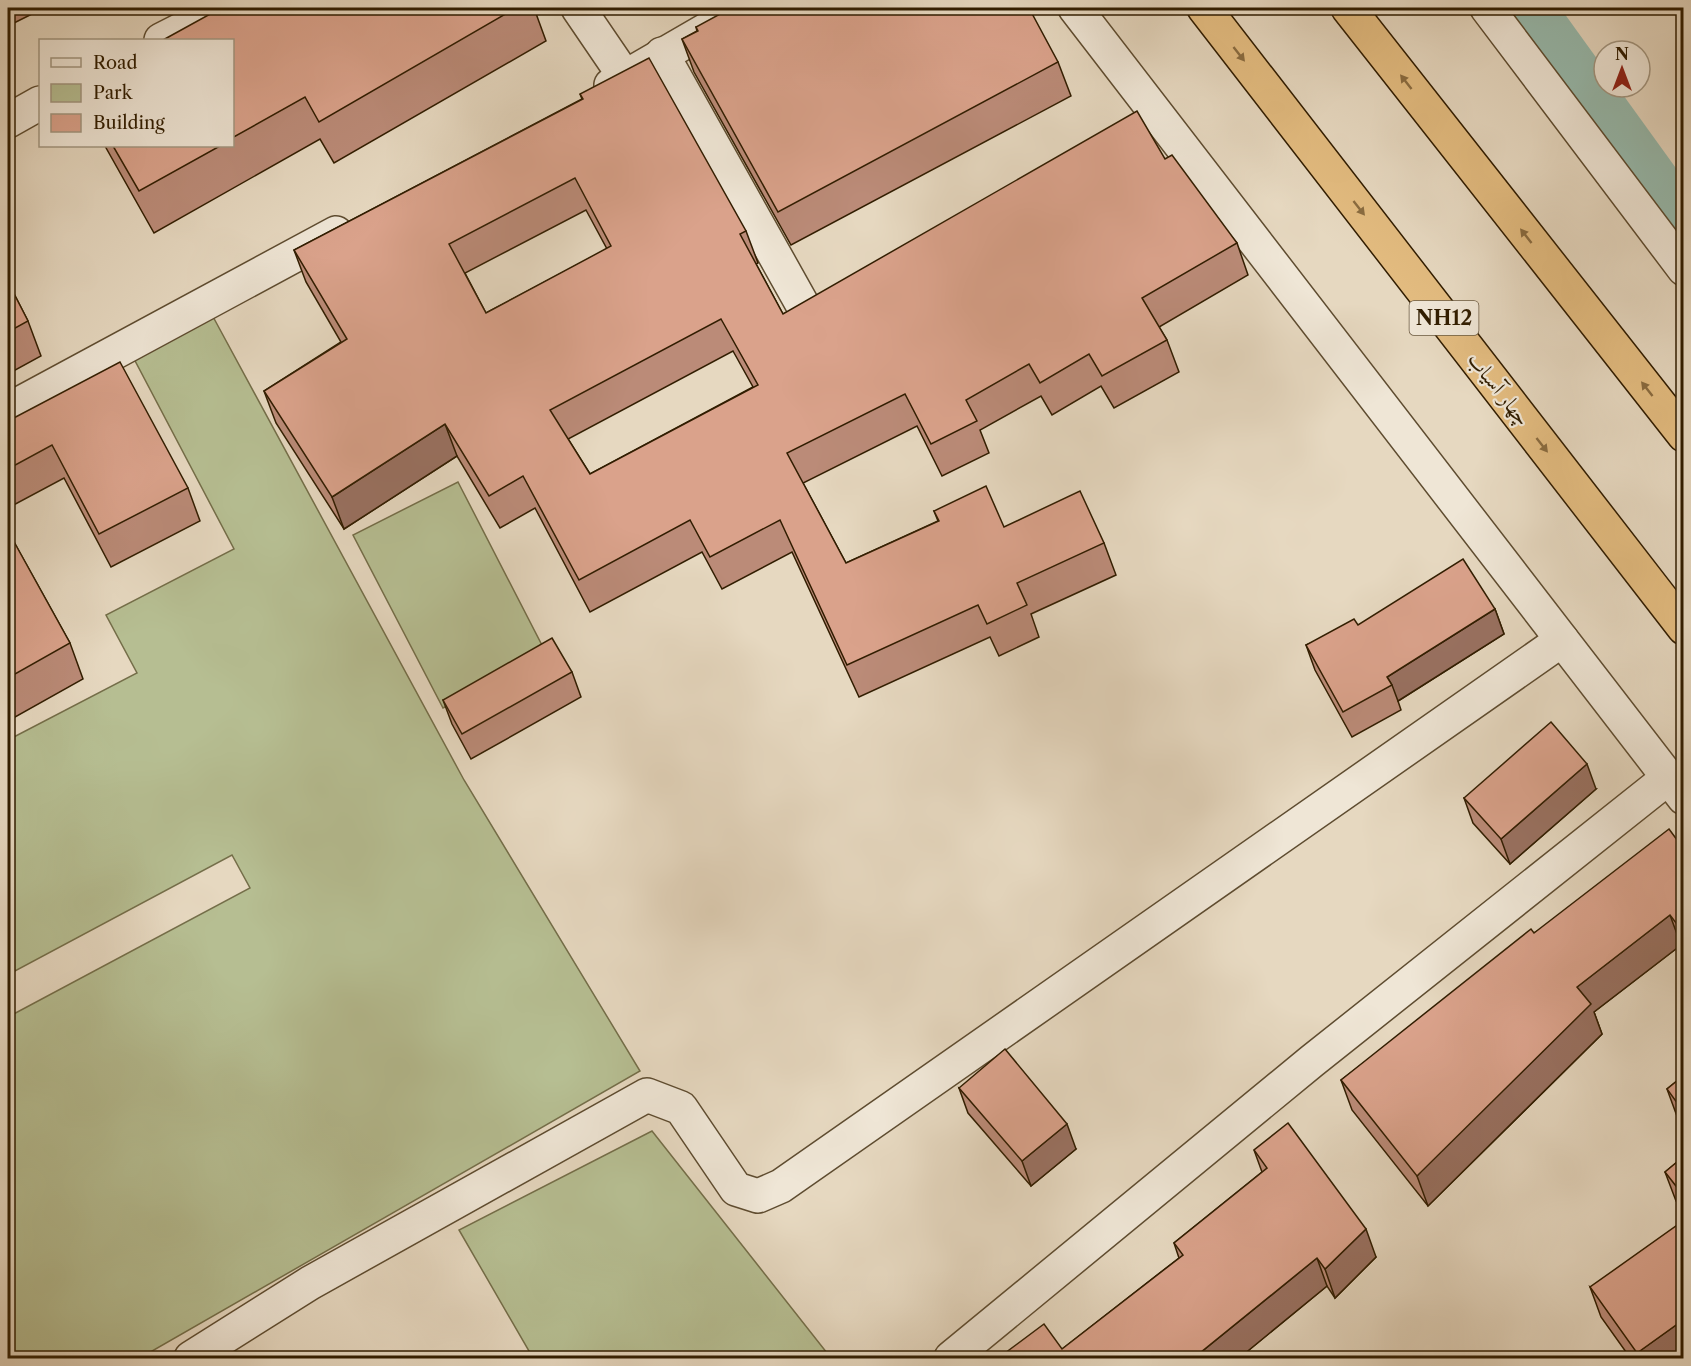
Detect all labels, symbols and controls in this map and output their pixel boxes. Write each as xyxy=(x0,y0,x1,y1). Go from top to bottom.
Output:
legend xyxy=(39,39,234,147)
north arrow xyxy=(1592,39,1652,99)
text: N xyxy=(1615,44,1629,64)
one-way arrow xyxy=(1233,46,1245,61)
text: Road xyxy=(93,52,138,74)
one-way arrow xyxy=(1401,75,1413,90)
text: Park xyxy=(93,82,134,104)
text: Building xyxy=(93,112,165,134)
one-way arrow xyxy=(1352,200,1365,216)
one-way arrow xyxy=(1520,228,1533,244)
road number: NH12 xyxy=(1410,301,1478,335)
street label: چهار آسیاب xyxy=(1461,347,1536,432)
one-way arrow xyxy=(1641,381,1654,397)
one-way arrow xyxy=(1536,438,1548,453)

